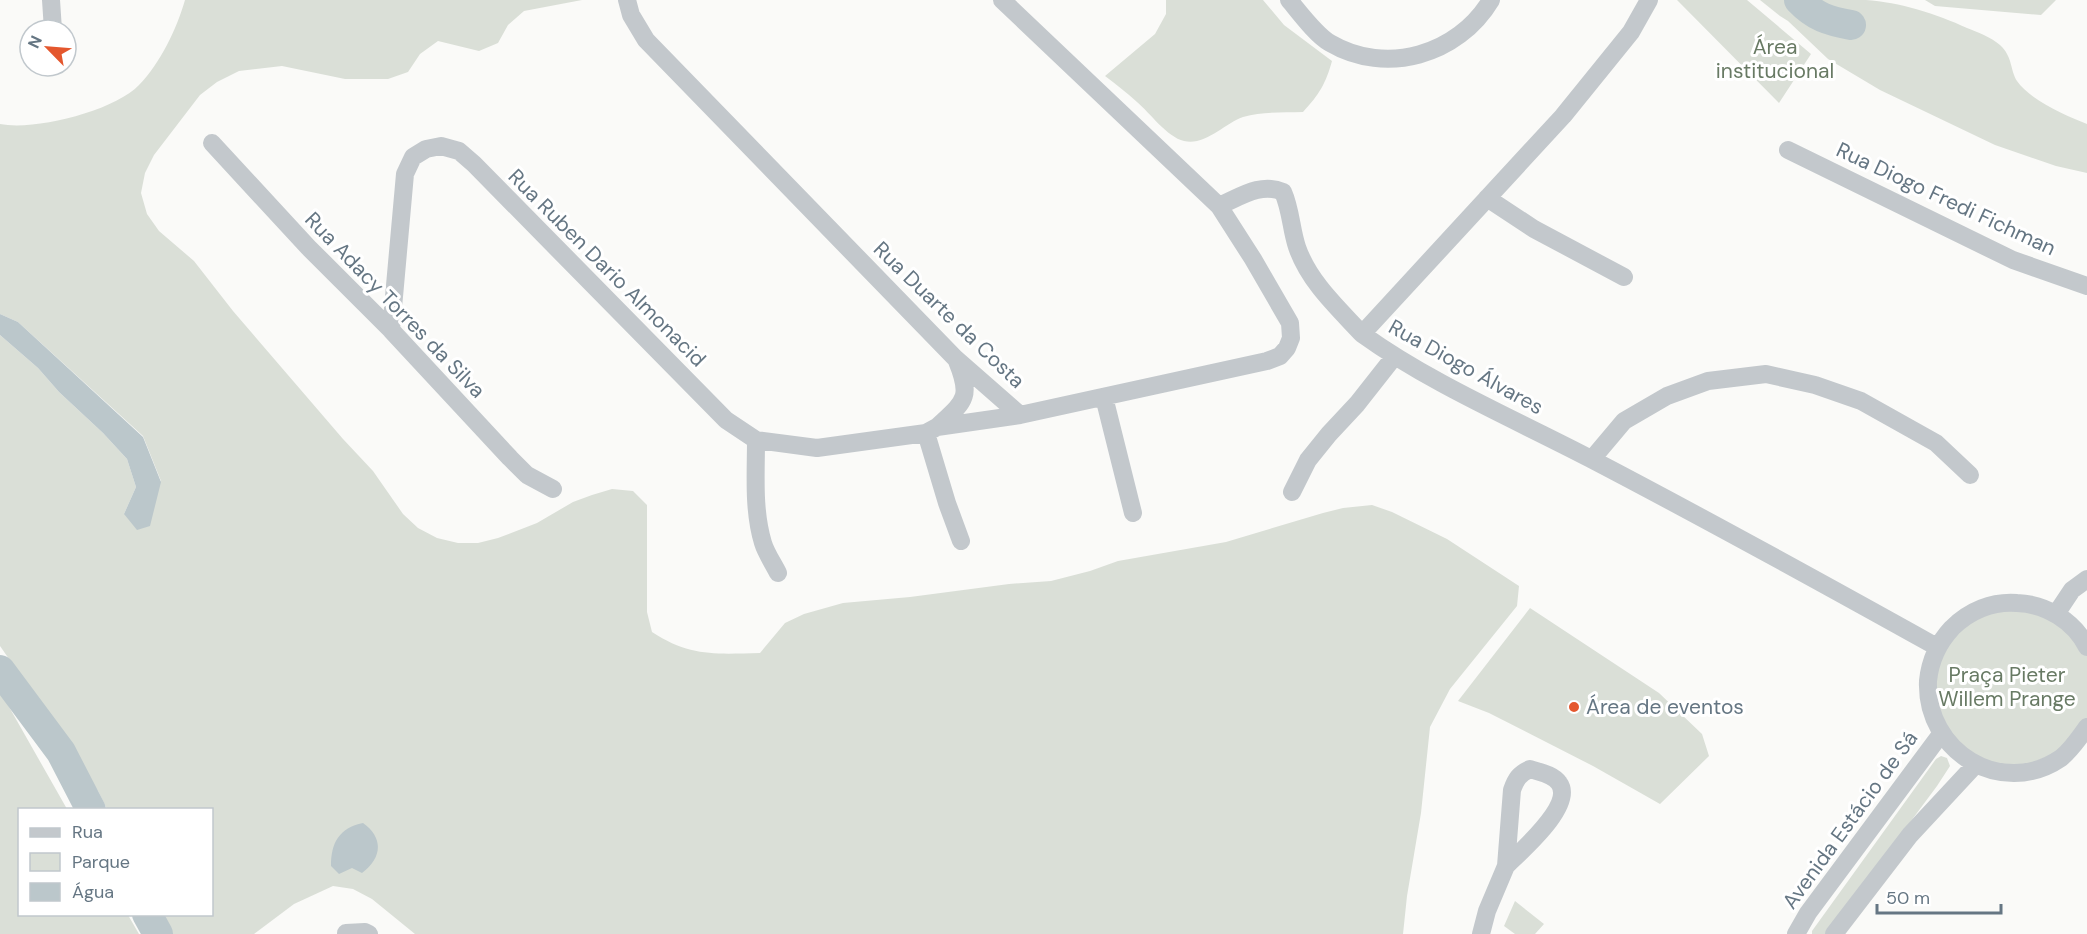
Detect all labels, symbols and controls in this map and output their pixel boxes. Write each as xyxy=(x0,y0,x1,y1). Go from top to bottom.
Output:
north arrow xyxy=(18,18,78,78)
text: N xyxy=(23,32,47,52)
park label: Área institucional xyxy=(1716,33,1834,85)
street label: Rua Diogo Fredi Fichman xyxy=(1832,136,2060,262)
street label: Rua Ruben Dario Almonacid xyxy=(502,163,712,373)
street label: Rua Adacy Torres da Silva xyxy=(299,206,491,404)
street label: Rua Duarte da Costa xyxy=(867,235,1031,395)
street label: Rua Diogo Álvares xyxy=(1384,313,1548,421)
park label: Praça Pieter Willem Prange xyxy=(1938,661,2076,713)
place label: Área de eventos xyxy=(1586,693,1744,721)
marker: Área de eventos xyxy=(1567,700,1581,714)
street label: Avenida Estácio de Sá xyxy=(1776,725,1924,915)
legend xyxy=(18,808,213,916)
text: Rua xyxy=(72,820,103,844)
text: Parque xyxy=(72,850,130,874)
scale bar xyxy=(1877,877,2002,915)
text: Água xyxy=(72,880,114,904)
text: 50 m xyxy=(1886,886,1930,910)

